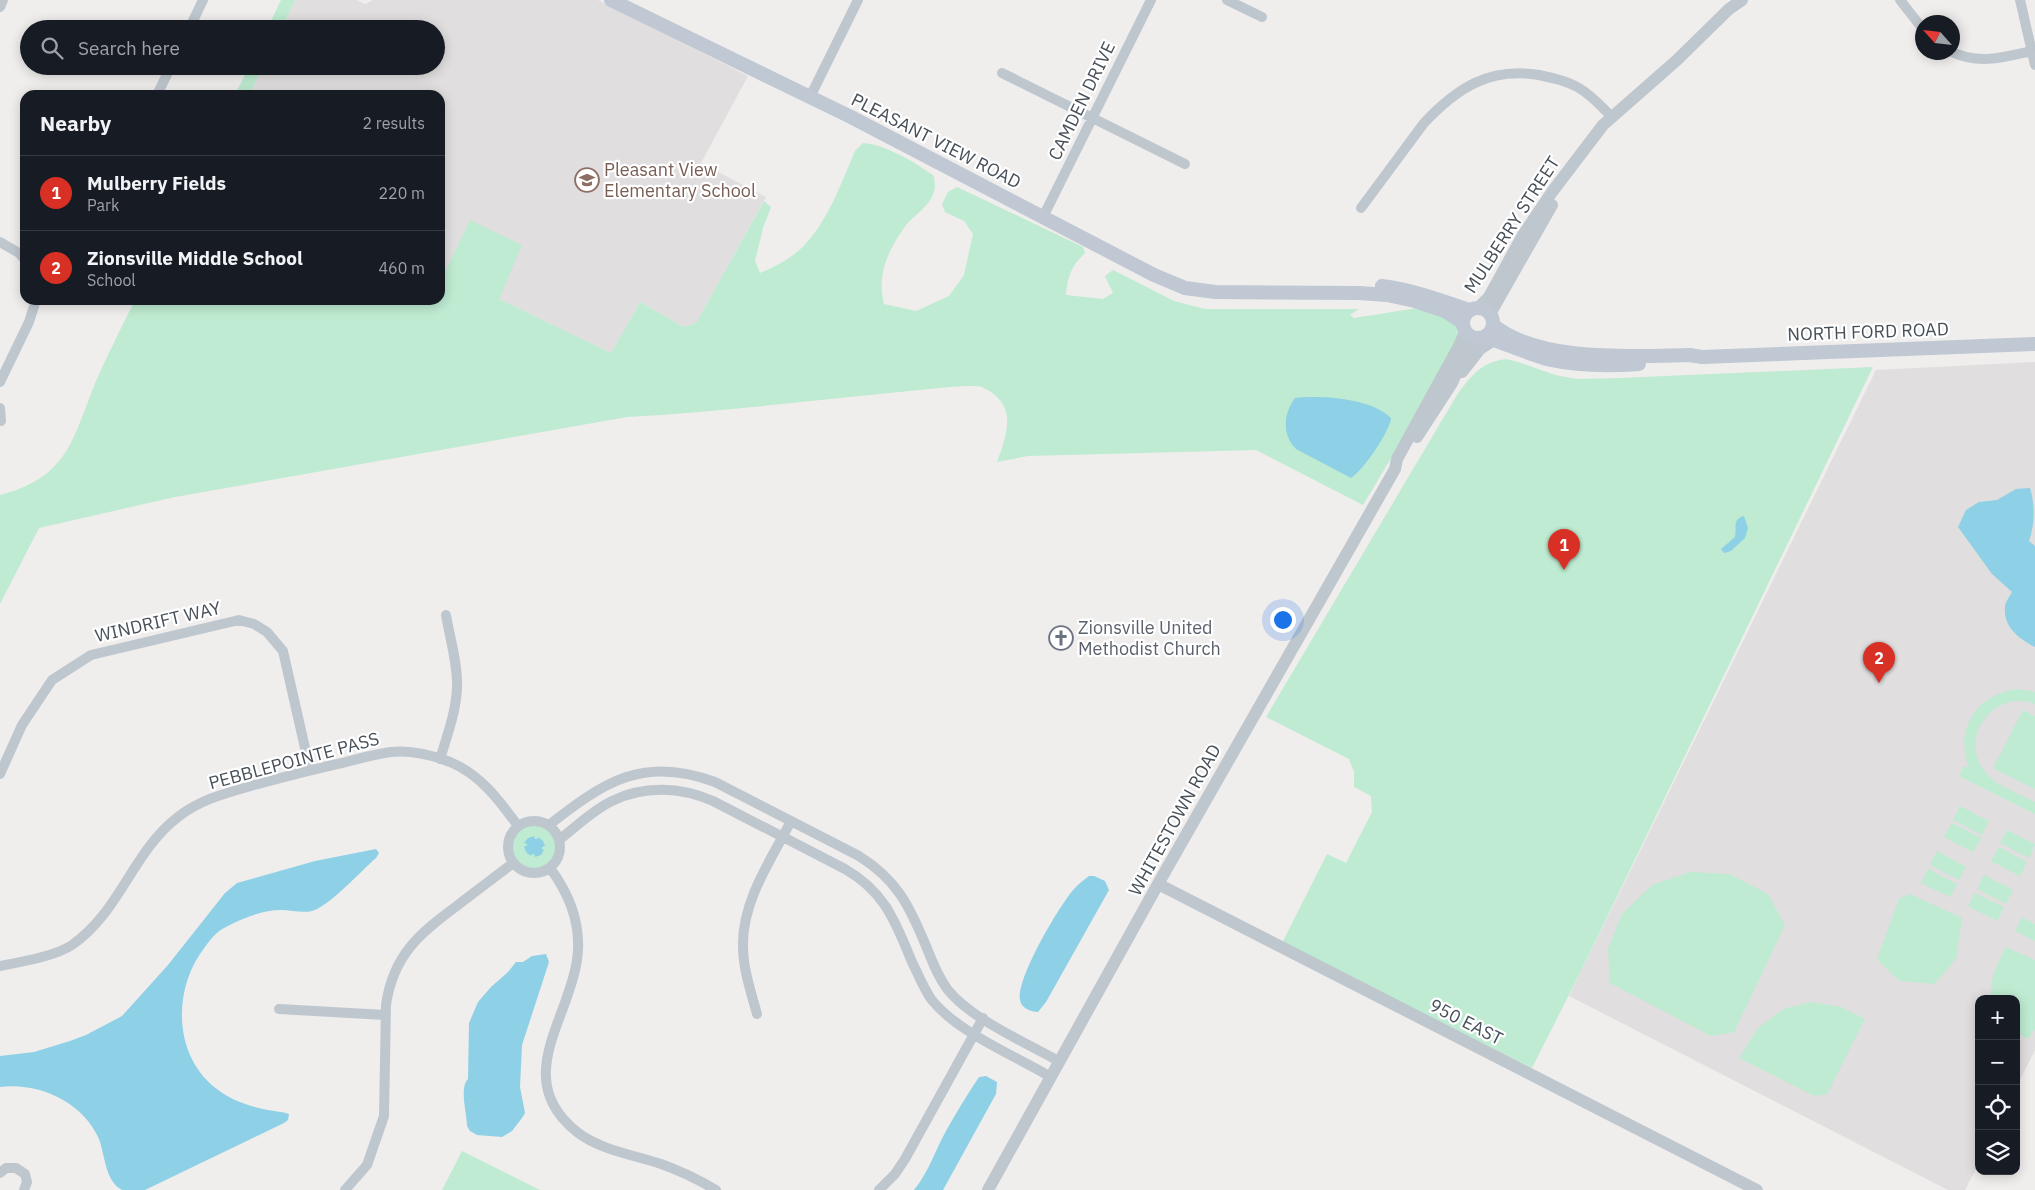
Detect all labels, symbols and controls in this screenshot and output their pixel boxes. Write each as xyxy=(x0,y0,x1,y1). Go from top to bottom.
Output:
north arrow xyxy=(1915,15,1960,60)
search box xyxy=(20,20,445,75)
icon: search xyxy=(38,34,66,62)
text: Search here xyxy=(78,36,180,60)
street label: CAMDEN DRIVE xyxy=(1043,38,1120,164)
street label: PLEASANT VIEW ROAD xyxy=(847,88,1025,193)
text: Nearby xyxy=(40,109,111,137)
text: 2 results xyxy=(362,113,425,133)
street label: MULBERRY STREET xyxy=(1459,152,1564,298)
place label: Pleasant View Elementary School xyxy=(604,158,756,202)
school or university icon: Pleasant View Elementary School xyxy=(574,167,600,193)
text: Mulberry Fields xyxy=(87,171,226,195)
text: 1 xyxy=(51,183,61,203)
text: 220 m xyxy=(378,183,425,203)
text: Park xyxy=(87,195,119,215)
text: Zionsville Middle School xyxy=(87,246,303,270)
text: 2 xyxy=(51,258,61,278)
text: 460 m xyxy=(378,258,425,278)
text: School xyxy=(87,270,136,290)
street label: NORTH FORD ROAD xyxy=(1787,317,1949,346)
pin: 1 xyxy=(1548,529,1580,570)
street label: WINDRIFT WAY xyxy=(93,596,223,647)
your location xyxy=(1270,607,1296,633)
place label: Zionsville United Methodist Church xyxy=(1078,616,1221,660)
church icon: Zionsville United Methodist Church xyxy=(1048,625,1074,651)
pin: 2 xyxy=(1863,642,1895,683)
street label: PEBBLEPOINTE PASS xyxy=(206,727,382,794)
street label: WHITESTOWN ROAD xyxy=(1123,740,1226,900)
street label: 950 EAST xyxy=(1426,993,1507,1050)
map controls xyxy=(1975,995,2020,1175)
button: + xyxy=(1975,995,2020,1040)
button: − xyxy=(1975,1040,2020,1085)
button: locate xyxy=(1975,1085,2020,1130)
button: layers xyxy=(1975,1130,2020,1175)

